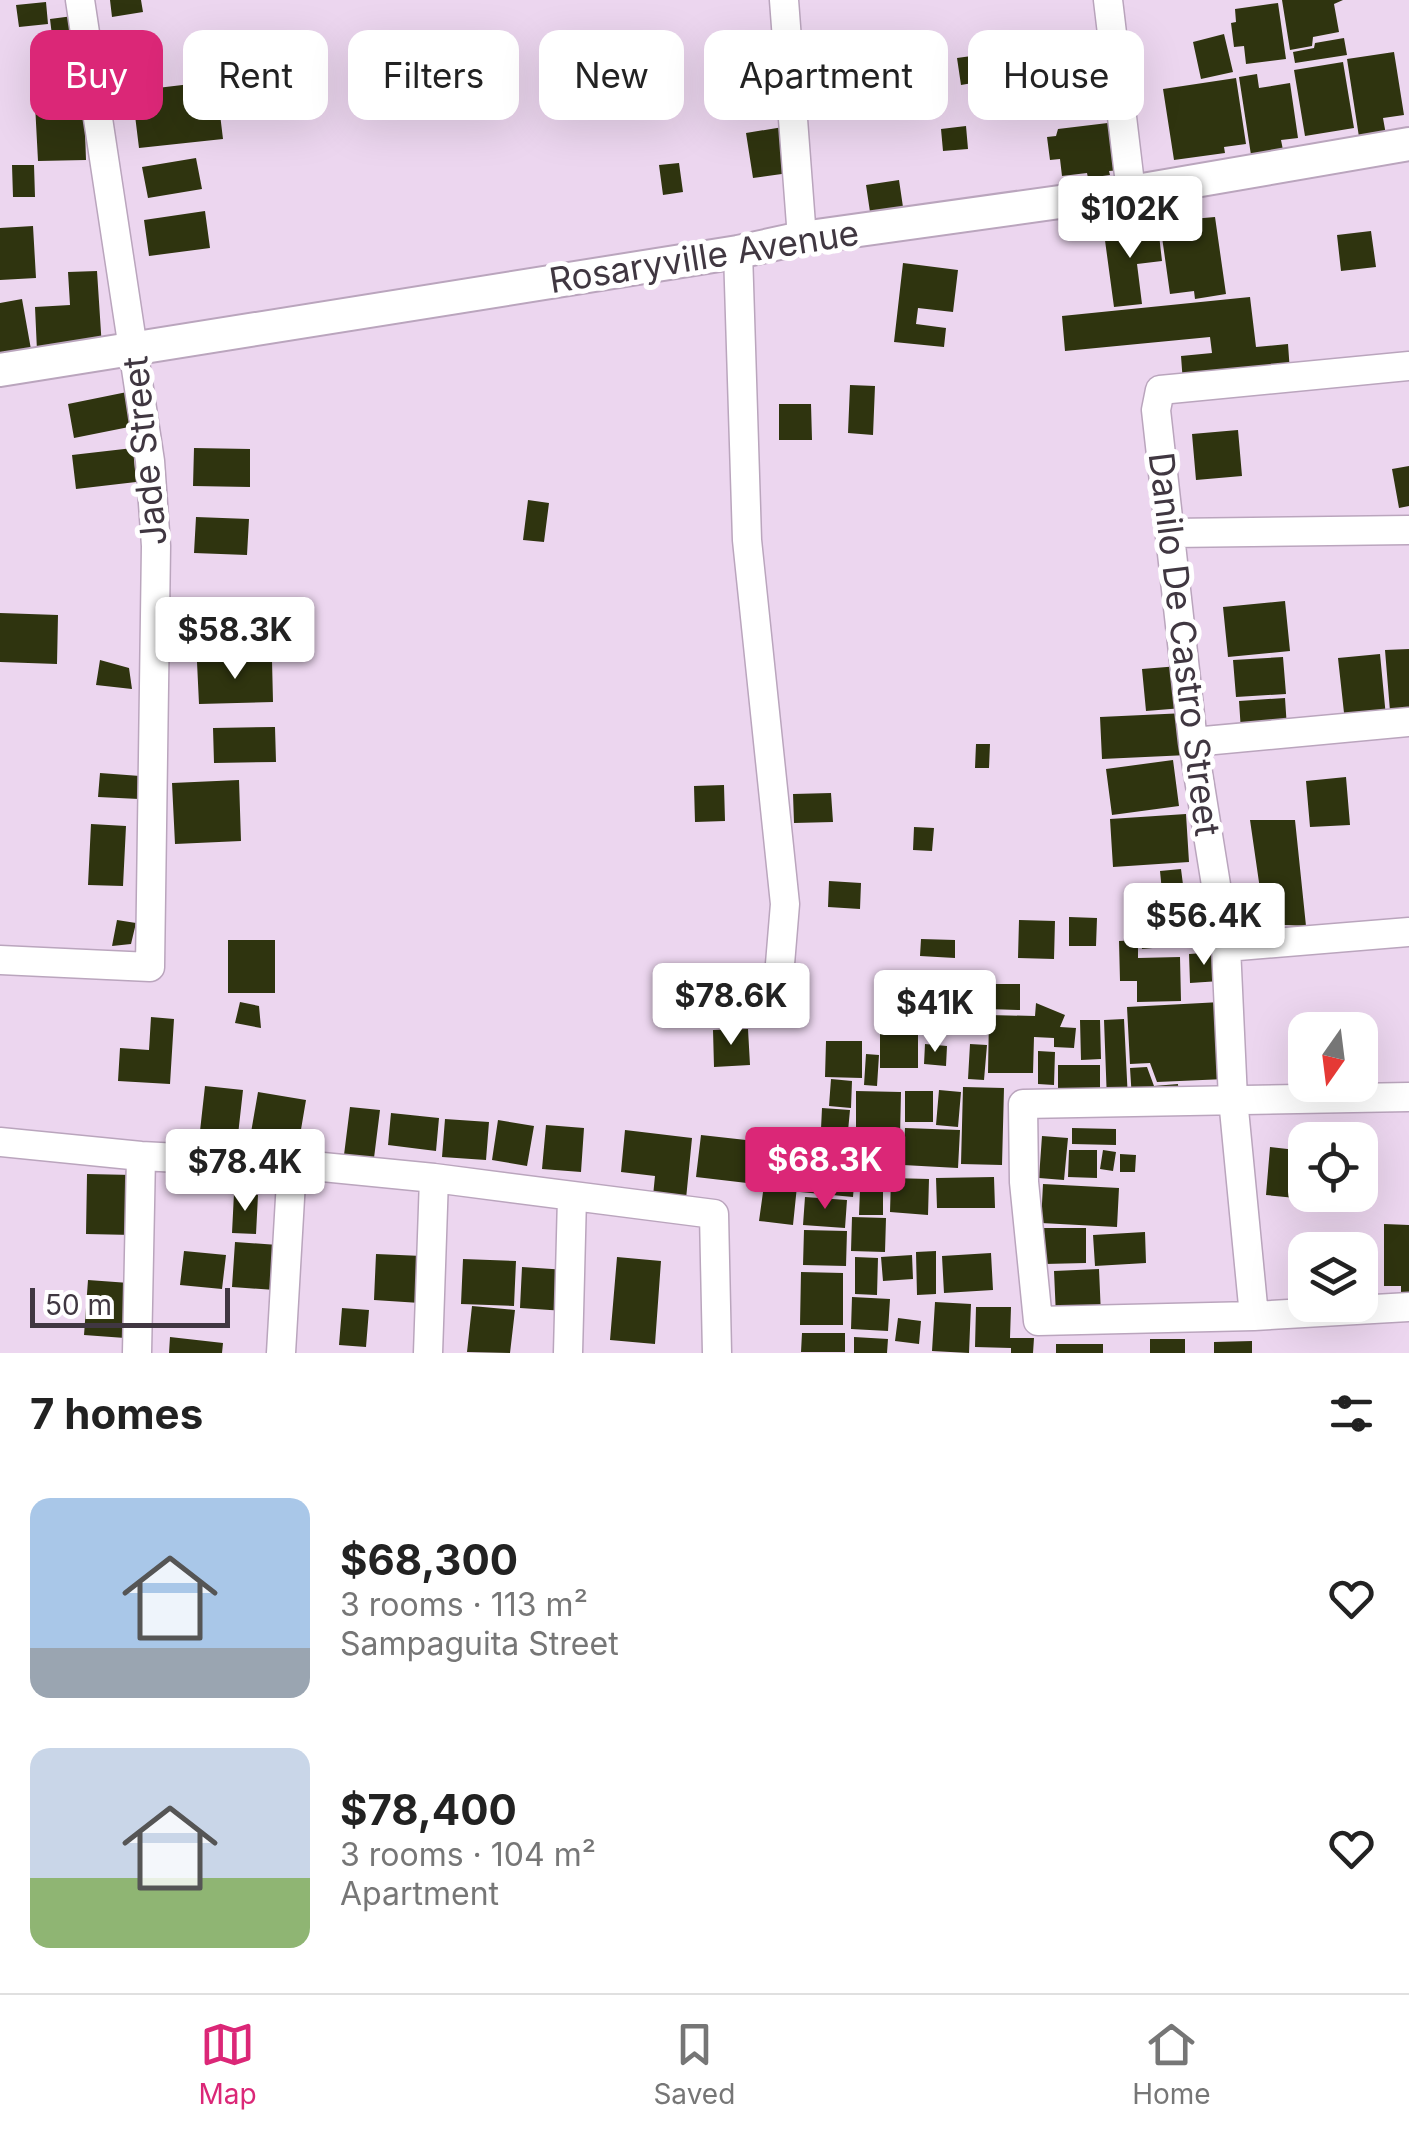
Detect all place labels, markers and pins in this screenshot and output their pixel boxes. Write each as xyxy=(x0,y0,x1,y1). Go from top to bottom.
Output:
pin: $102K xyxy=(1060,176,1200,261)
pin: $58.3K xyxy=(154,597,316,682)
pin: $56.4K xyxy=(1123,883,1285,968)
pin: $78.6K xyxy=(650,963,812,1048)
pin: $41K xyxy=(876,970,994,1055)
pin: $68.3K xyxy=(744,1127,906,1212)
pin: $78.4K xyxy=(164,1129,326,1214)

